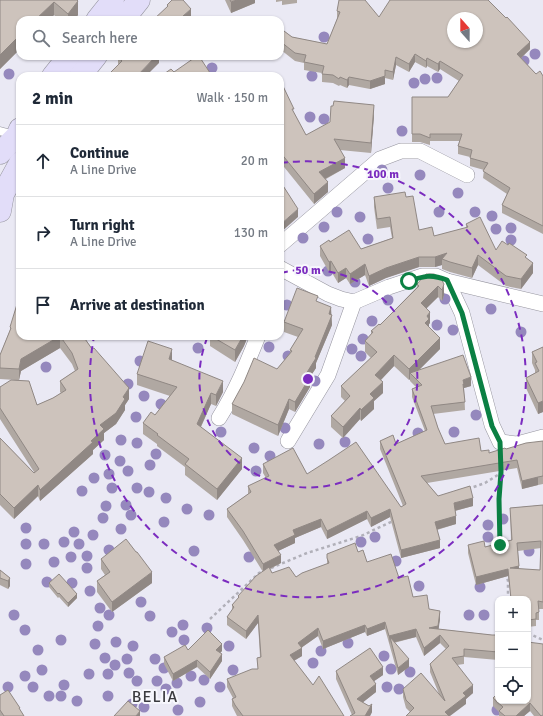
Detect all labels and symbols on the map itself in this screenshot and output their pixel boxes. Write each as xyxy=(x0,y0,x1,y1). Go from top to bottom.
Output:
north arrow xyxy=(447,12,483,48)
text: 100 m xyxy=(367,167,399,182)
text: 50 m xyxy=(295,263,321,278)
route start xyxy=(400,272,418,290)
centre of rings xyxy=(301,372,315,386)
route end xyxy=(491,536,509,554)
district label: BELIA xyxy=(132,687,178,707)

